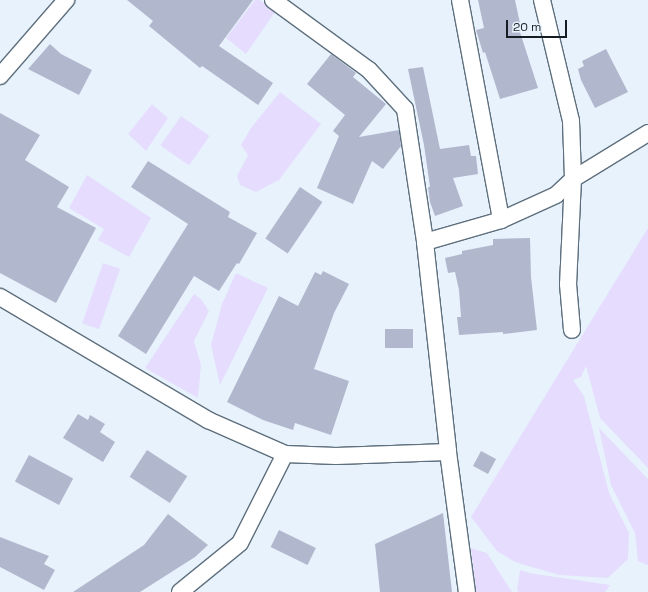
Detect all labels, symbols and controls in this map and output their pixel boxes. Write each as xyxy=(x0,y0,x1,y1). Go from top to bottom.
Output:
scale bar xyxy=(508,12,569,38)
text: 20 m xyxy=(513,19,541,35)

